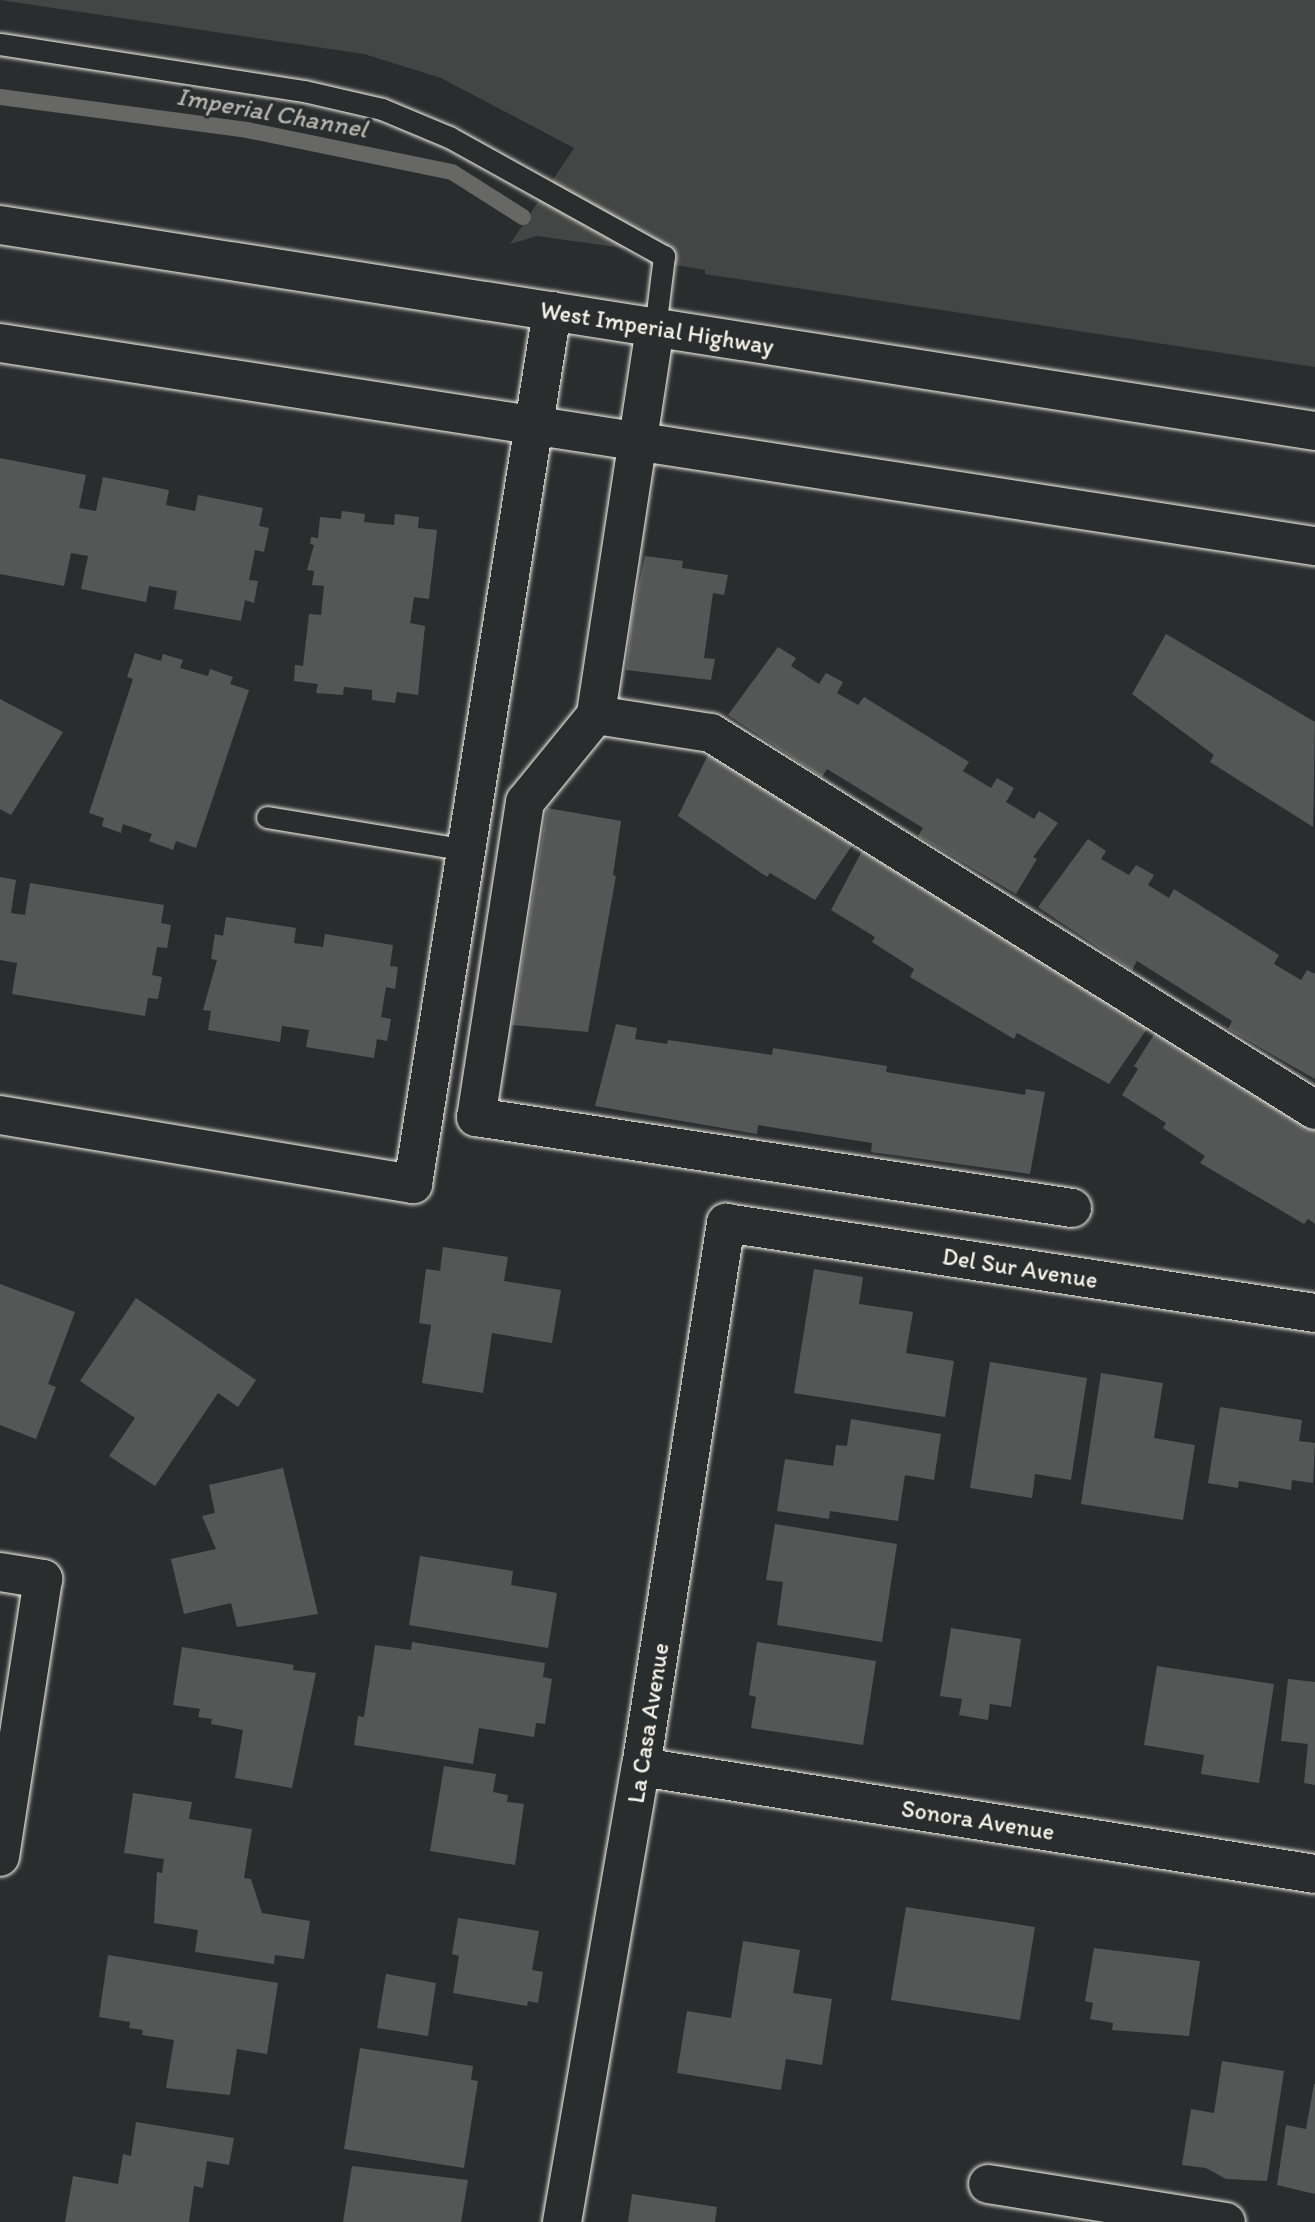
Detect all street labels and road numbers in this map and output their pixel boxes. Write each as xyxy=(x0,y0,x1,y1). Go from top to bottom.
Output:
street label: West Imperial Highway xyxy=(538,295,776,361)
street label: Del Sur Avenue xyxy=(941,1242,1099,1294)
street label: La Casa Avenue xyxy=(621,1641,675,1805)
street label: Sonora Avenue xyxy=(900,1794,1056,1846)

